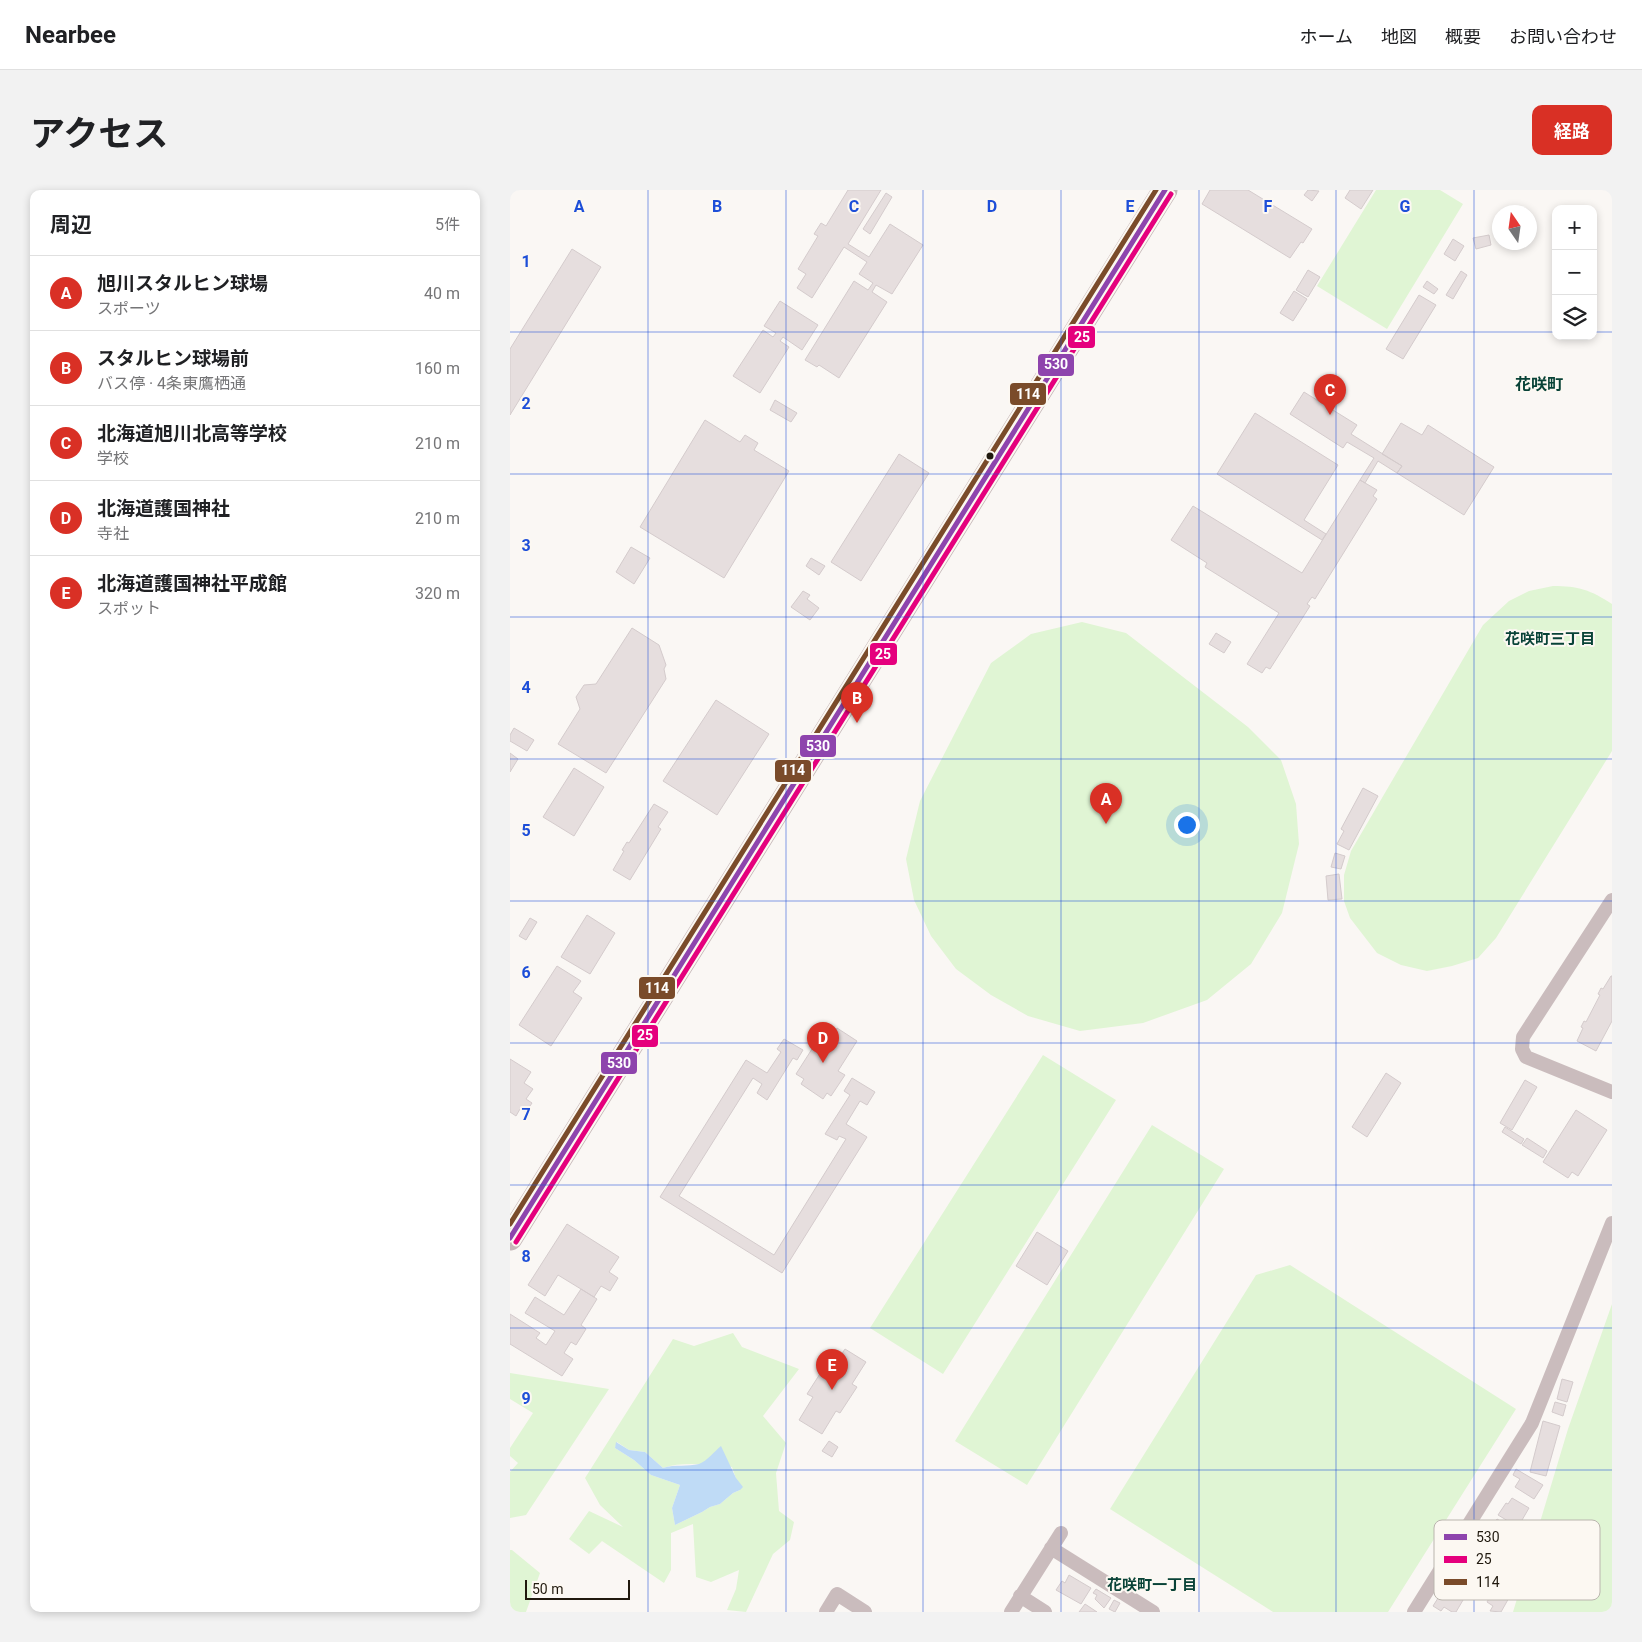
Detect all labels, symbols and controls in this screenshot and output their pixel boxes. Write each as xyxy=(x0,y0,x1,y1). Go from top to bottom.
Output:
text: Nearbee xyxy=(25,21,116,49)
text: ホーム xyxy=(1300,26,1353,47)
text: 地図 xyxy=(1381,26,1417,47)
text: 概要 xyxy=(1445,26,1481,47)
text: お問い合わせ xyxy=(1509,26,1617,47)
button: 経路 xyxy=(1532,105,1612,155)
text: アクセス xyxy=(30,114,168,155)
text: A xyxy=(574,197,585,216)
text: B xyxy=(712,197,722,216)
text: C xyxy=(849,197,859,216)
text: D xyxy=(987,197,997,216)
text: E xyxy=(1126,197,1135,216)
text: F xyxy=(1264,197,1273,216)
text: G xyxy=(1400,197,1411,216)
north arrow xyxy=(1492,205,1537,250)
map controls xyxy=(1552,205,1597,340)
button: + xyxy=(1552,205,1597,250)
text: 周辺 xyxy=(50,213,92,237)
text: 5件 xyxy=(435,215,460,234)
button: − xyxy=(1552,250,1597,295)
text: 1 xyxy=(521,252,531,271)
text: 旭川スタルヒン球場 xyxy=(97,272,268,295)
text: A xyxy=(61,284,71,303)
text: 40 m xyxy=(424,284,460,303)
button: layers xyxy=(1552,295,1597,340)
text: スポーツ xyxy=(97,299,161,318)
line badge: 25 xyxy=(1067,325,1096,349)
text: 25 xyxy=(1074,329,1090,345)
text: スタルヒン球場前 xyxy=(97,347,249,370)
line badge: 530 xyxy=(1037,353,1075,377)
text: 530 xyxy=(1044,356,1068,372)
text: B xyxy=(61,359,71,378)
text: 160 m xyxy=(415,359,460,378)
text: バス停 · 4条東鷹栖通 xyxy=(97,374,246,393)
pin: C xyxy=(1314,374,1346,415)
district label: 花咲町 xyxy=(1515,375,1563,394)
line badge: 114 xyxy=(1009,382,1047,406)
text: 114 xyxy=(1016,386,1040,402)
text: 2 xyxy=(521,394,531,413)
text: 北海道旭川北高等学校 xyxy=(97,422,287,445)
text: C xyxy=(61,434,71,453)
text: 210 m xyxy=(415,434,460,453)
text: 学校 xyxy=(97,449,129,468)
unlabelled marker xyxy=(985,451,995,461)
text: 北海道護国神社 xyxy=(97,497,230,520)
text: D xyxy=(61,509,71,528)
text: 210 m xyxy=(415,509,460,528)
text: 寺社 xyxy=(97,524,129,543)
text: 3 xyxy=(521,536,531,555)
text: 北海道護国神社平成館 xyxy=(97,572,287,595)
text: E xyxy=(62,584,71,603)
text: 320 m xyxy=(415,584,460,603)
text: スポット xyxy=(97,599,161,618)
district label: 花咲町三丁目 xyxy=(1505,630,1595,648)
line badge: 25 xyxy=(869,642,898,666)
text: 25 xyxy=(875,646,891,662)
text: 4 xyxy=(521,678,531,697)
pin: B xyxy=(841,682,873,723)
line badge: 530 xyxy=(799,734,837,758)
text: 530 xyxy=(806,738,830,754)
line badge: 114 xyxy=(774,759,812,783)
text: 114 xyxy=(781,762,805,778)
pin: A xyxy=(1090,783,1122,824)
your location xyxy=(1174,812,1200,838)
text: 5 xyxy=(521,821,531,840)
text: 6 xyxy=(521,963,531,982)
line badge: 114 xyxy=(638,976,676,1000)
text: 114 xyxy=(645,980,669,996)
pin: D xyxy=(807,1022,839,1063)
line badge: 25 xyxy=(631,1024,659,1048)
text: 25 xyxy=(637,1027,653,1043)
line badge: 530 xyxy=(600,1051,638,1075)
text: 530 xyxy=(607,1055,631,1071)
text: 7 xyxy=(521,1105,531,1124)
text: 8 xyxy=(521,1247,531,1266)
pin: E xyxy=(816,1349,848,1390)
text: 9 xyxy=(521,1389,531,1408)
legend xyxy=(1434,1520,1600,1600)
text: 530 xyxy=(1476,1529,1500,1545)
text: 25 xyxy=(1476,1551,1492,1567)
text: 114 xyxy=(1476,1574,1500,1590)
district label: 花咲町一丁目 xyxy=(1107,1576,1197,1594)
scale bar xyxy=(525,1577,630,1600)
text: 50 m xyxy=(532,1581,564,1597)

